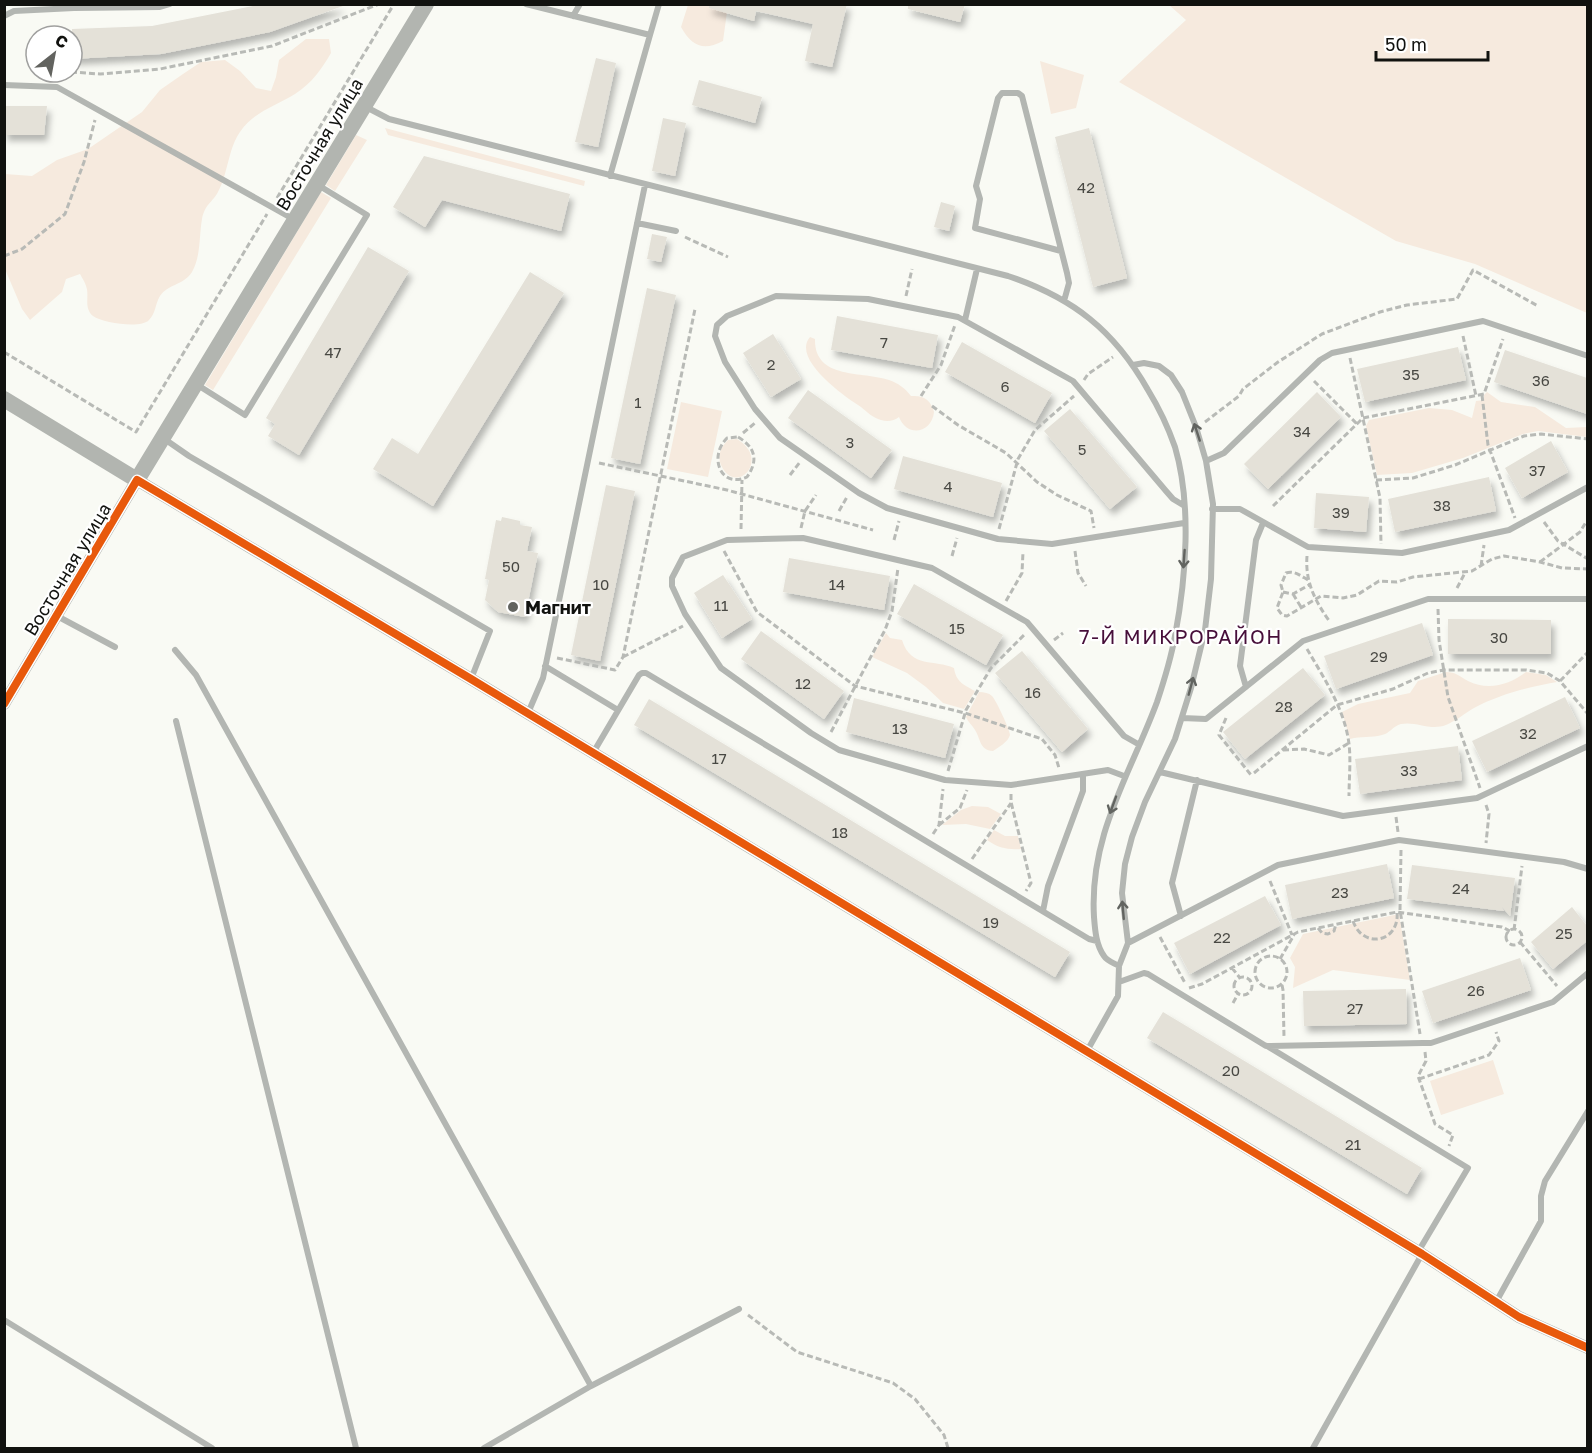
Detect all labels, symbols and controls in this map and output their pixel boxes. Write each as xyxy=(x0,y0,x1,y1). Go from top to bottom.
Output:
north arrow xyxy=(24,24,84,84)
scale bar xyxy=(1376,24,1488,62)
text: С xyxy=(52,30,72,53)
text: 50 m xyxy=(1385,33,1427,55)
street label: Восточная улица xyxy=(271,74,367,214)
house number: 42 xyxy=(1077,178,1095,196)
house number: 7 xyxy=(880,333,888,351)
house number: 47 xyxy=(324,343,342,361)
house number: 2 xyxy=(767,355,775,373)
house number: 35 xyxy=(1402,365,1420,383)
house number: 36 xyxy=(1532,371,1550,389)
house number: 6 xyxy=(1000,377,1010,395)
house number: 1 xyxy=(634,393,642,411)
one-way arrow xyxy=(1191,422,1202,441)
house number: 34 xyxy=(1293,422,1311,440)
house number: 3 xyxy=(846,433,854,451)
house number: 5 xyxy=(1078,440,1086,458)
house number: 37 xyxy=(1529,461,1545,479)
house number: 4 xyxy=(943,477,953,495)
house number: 38 xyxy=(1433,496,1451,514)
street label: Восточная улица xyxy=(19,499,115,639)
house number: 39 xyxy=(1332,503,1350,521)
one-way arrow xyxy=(1178,549,1189,569)
house number: 50 xyxy=(502,557,520,575)
house number: 10 xyxy=(593,575,609,593)
house number: 14 xyxy=(829,575,845,593)
place label: Магнит xyxy=(525,596,591,618)
house number: 11 xyxy=(714,596,728,614)
marker: Магнит xyxy=(506,600,520,614)
house number: 15 xyxy=(949,619,965,637)
district label: 7-Й МИКРОРАЙОН xyxy=(1079,624,1283,648)
house number: 30 xyxy=(1490,628,1508,646)
house number: 29 xyxy=(1370,647,1388,665)
house number: 12 xyxy=(795,674,811,692)
one-way arrow xyxy=(1186,676,1198,695)
house number: 16 xyxy=(1025,683,1041,701)
house number: 28 xyxy=(1275,697,1293,715)
house number: 13 xyxy=(892,719,908,737)
house number: 32 xyxy=(1519,724,1537,742)
house number: 17 xyxy=(711,749,727,767)
house number: 33 xyxy=(1400,761,1418,779)
one-way arrow xyxy=(1106,796,1117,814)
house number: 18 xyxy=(832,823,848,841)
house number: 24 xyxy=(1452,879,1470,897)
house number: 23 xyxy=(1331,883,1349,901)
one-way arrow xyxy=(1117,900,1128,920)
house number: 19 xyxy=(983,913,999,931)
house number: 25 xyxy=(1555,924,1573,942)
house number: 22 xyxy=(1213,928,1231,946)
house number: 26 xyxy=(1467,981,1485,999)
house number: 27 xyxy=(1347,999,1363,1017)
house number: 20 xyxy=(1222,1061,1240,1079)
house number: 21 xyxy=(1345,1135,1361,1153)

